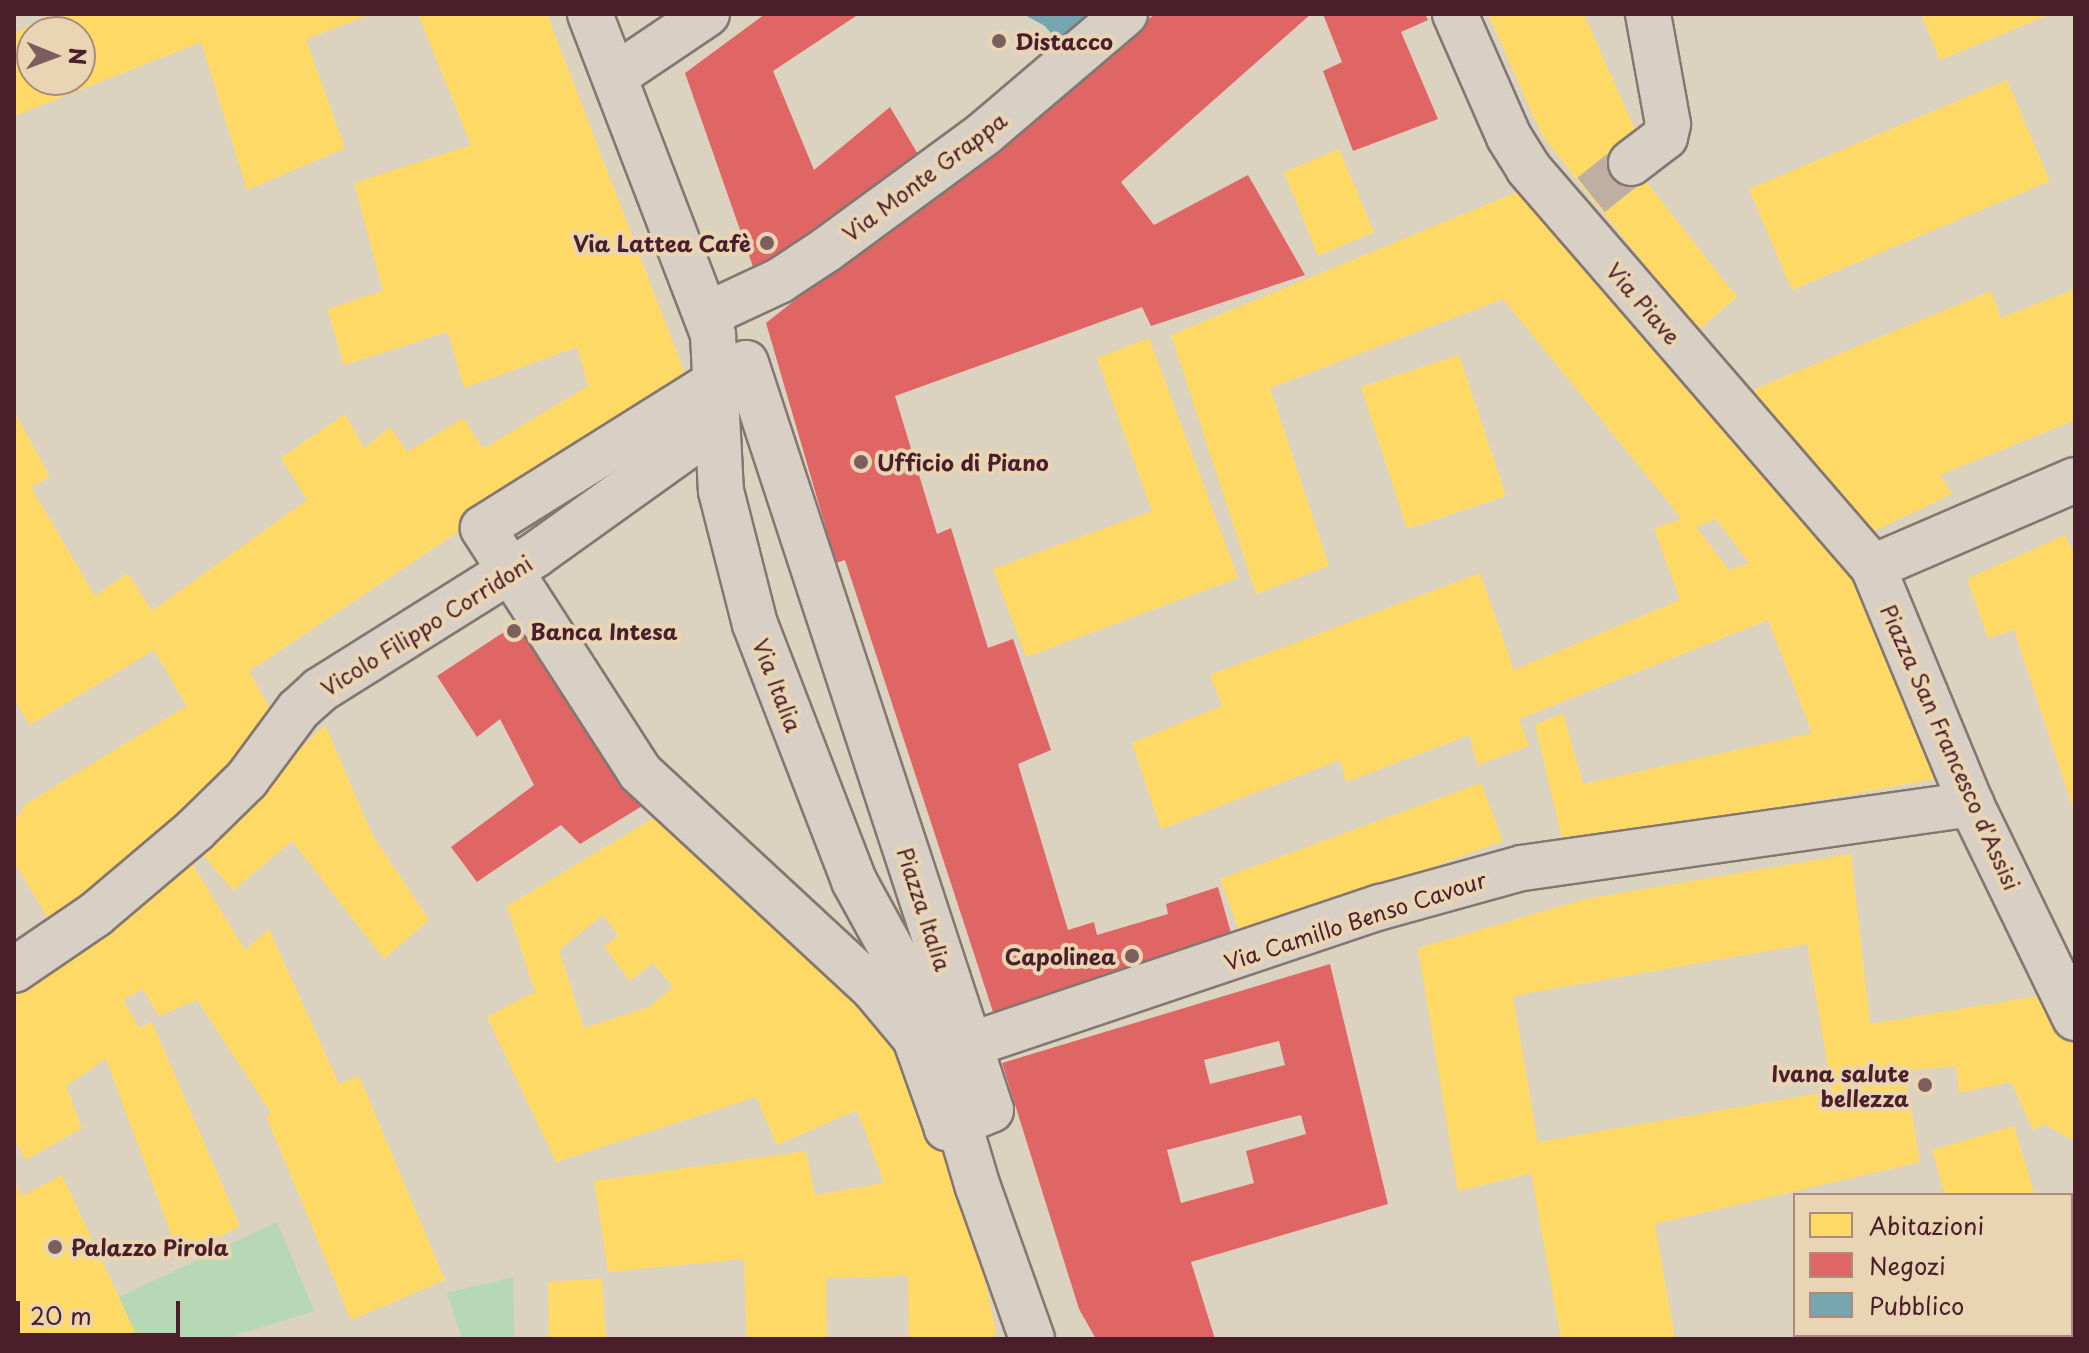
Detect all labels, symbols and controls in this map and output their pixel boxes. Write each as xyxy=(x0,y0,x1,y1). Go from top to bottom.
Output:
north arrow xyxy=(16,16,96,96)
place label: Distacco xyxy=(1015,28,1113,54)
marker: Distacco xyxy=(990,32,1008,50)
text: N xyxy=(62,47,95,65)
street label: Via Monte Grappa xyxy=(837,106,1011,246)
place label: Via Lattea Cafè xyxy=(572,230,751,256)
marker: Via Lattea Cafè xyxy=(758,234,776,252)
street label: Via Piave xyxy=(1602,258,1686,348)
place label: Ufficio di Piano xyxy=(877,449,1050,475)
marker: Ufficio di Piano xyxy=(852,453,870,471)
street label: Vicolo Filippo Corridoni xyxy=(315,549,537,701)
street label: Piazza San Francesco d'Assisi xyxy=(1876,600,2026,894)
place label: Banca Intesa xyxy=(530,618,678,644)
marker: Banca Intesa xyxy=(505,622,523,640)
street label: Via Italia xyxy=(748,635,808,735)
street label: Piazza Italia xyxy=(892,843,958,975)
street label: Via Camillo Benso Cavour xyxy=(1220,865,1490,975)
place label: Capolinea xyxy=(1005,943,1116,969)
marker: Capolinea xyxy=(1123,947,1141,965)
place label: Ivana salute bellezza xyxy=(1771,1059,1909,1110)
marker: Ivana salute bellezza xyxy=(1916,1076,1934,1094)
legend xyxy=(1793,1193,2073,1337)
text: Abitazioni xyxy=(1869,1207,1984,1243)
place label: Palazzo Pirola xyxy=(71,1234,232,1260)
marker: Palazzo Pirola xyxy=(46,1238,64,1256)
text: Negozi xyxy=(1869,1247,1946,1283)
scale bar xyxy=(20,1285,184,1335)
text: Pubblico xyxy=(1869,1287,1964,1323)
text: 20 m xyxy=(30,1297,92,1333)

